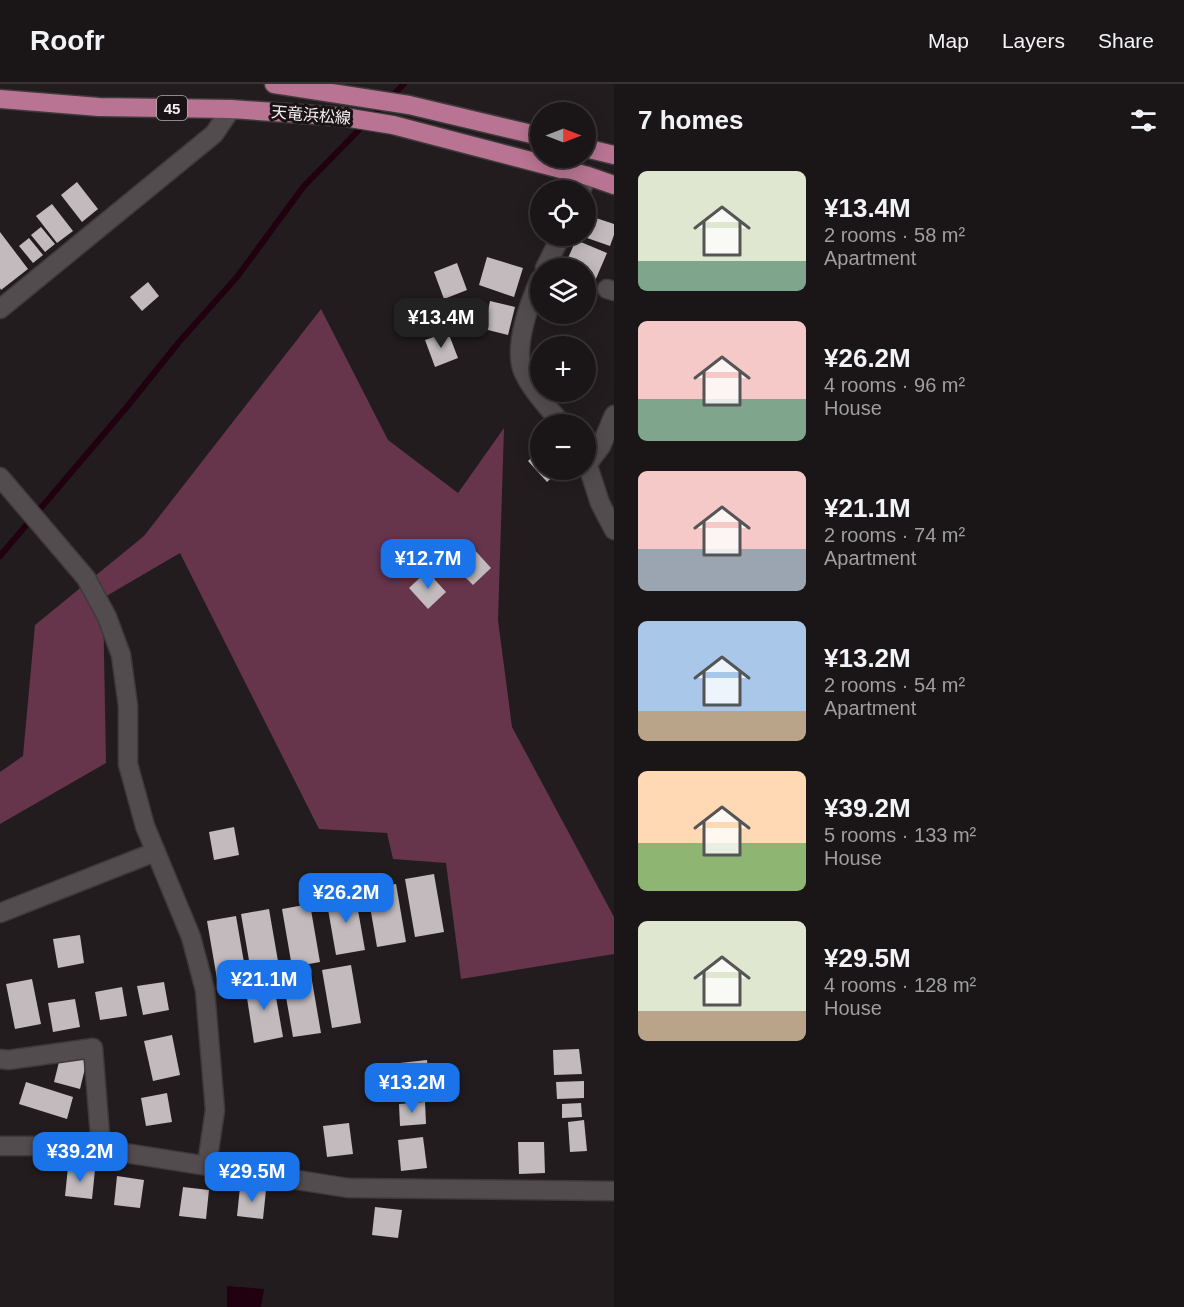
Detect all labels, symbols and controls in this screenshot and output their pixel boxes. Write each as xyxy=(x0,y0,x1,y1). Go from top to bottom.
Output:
text: Roofr xyxy=(30,25,105,56)
text: Map xyxy=(928,29,969,52)
text: Layers xyxy=(1002,29,1065,52)
text: Share xyxy=(1098,29,1154,52)
road number: 45 xyxy=(157,96,187,120)
north arrow xyxy=(530,102,596,168)
map controls xyxy=(530,102,596,480)
street label: 天竜浜松線 xyxy=(270,103,352,127)
icon: filters xyxy=(1127,104,1160,137)
text: 7 homes xyxy=(638,105,744,135)
button: locate xyxy=(530,180,596,246)
text: ¥13.4M xyxy=(824,193,911,223)
icon: home xyxy=(686,195,758,267)
text: 2 rooms · 58 m² xyxy=(824,224,965,246)
text: Apartment xyxy=(824,247,916,269)
button: layers xyxy=(530,258,596,324)
pin: ¥13.4M xyxy=(392,298,490,349)
text: ¥13.4M xyxy=(408,306,474,328)
button: + xyxy=(530,336,596,402)
text: ¥26.2M xyxy=(824,343,911,373)
icon: home xyxy=(686,345,758,417)
text: 4 rooms · 96 m² xyxy=(824,374,965,396)
text: House xyxy=(824,397,882,419)
button: − xyxy=(530,414,596,480)
text: ¥21.1M xyxy=(824,493,911,523)
icon: home xyxy=(686,495,758,567)
text: 2 rooms · 74 m² xyxy=(824,524,965,546)
pin: ¥12.7M xyxy=(379,539,477,590)
text: ¥12.7M xyxy=(395,547,461,569)
text: Apartment xyxy=(824,547,916,569)
text: ¥13.2M xyxy=(824,643,911,673)
icon: home xyxy=(686,645,758,717)
text: 2 rooms · 54 m² xyxy=(824,674,965,696)
text: Apartment xyxy=(824,697,916,719)
text: ¥39.2M xyxy=(824,793,911,823)
icon: home xyxy=(686,795,758,867)
text: 5 rooms · 133 m² xyxy=(824,824,976,846)
text: House xyxy=(824,847,882,869)
pin: ¥26.2M xyxy=(297,873,395,924)
text: ¥26.2M xyxy=(313,881,379,903)
text: ¥29.5M xyxy=(824,943,911,973)
icon: home xyxy=(686,945,758,1017)
pin: ¥21.1M xyxy=(215,960,313,1011)
text: ¥21.1M xyxy=(231,968,297,990)
text: 4 rooms · 128 m² xyxy=(824,974,976,996)
text: House xyxy=(824,997,882,1019)
pin: ¥13.2M xyxy=(363,1063,461,1114)
text: ¥13.2M xyxy=(379,1071,445,1093)
pin: ¥39.2M xyxy=(31,1132,129,1183)
text: ¥39.2M xyxy=(47,1140,113,1162)
pin: ¥29.5M xyxy=(203,1152,301,1203)
text: ¥29.5M xyxy=(219,1160,285,1182)

